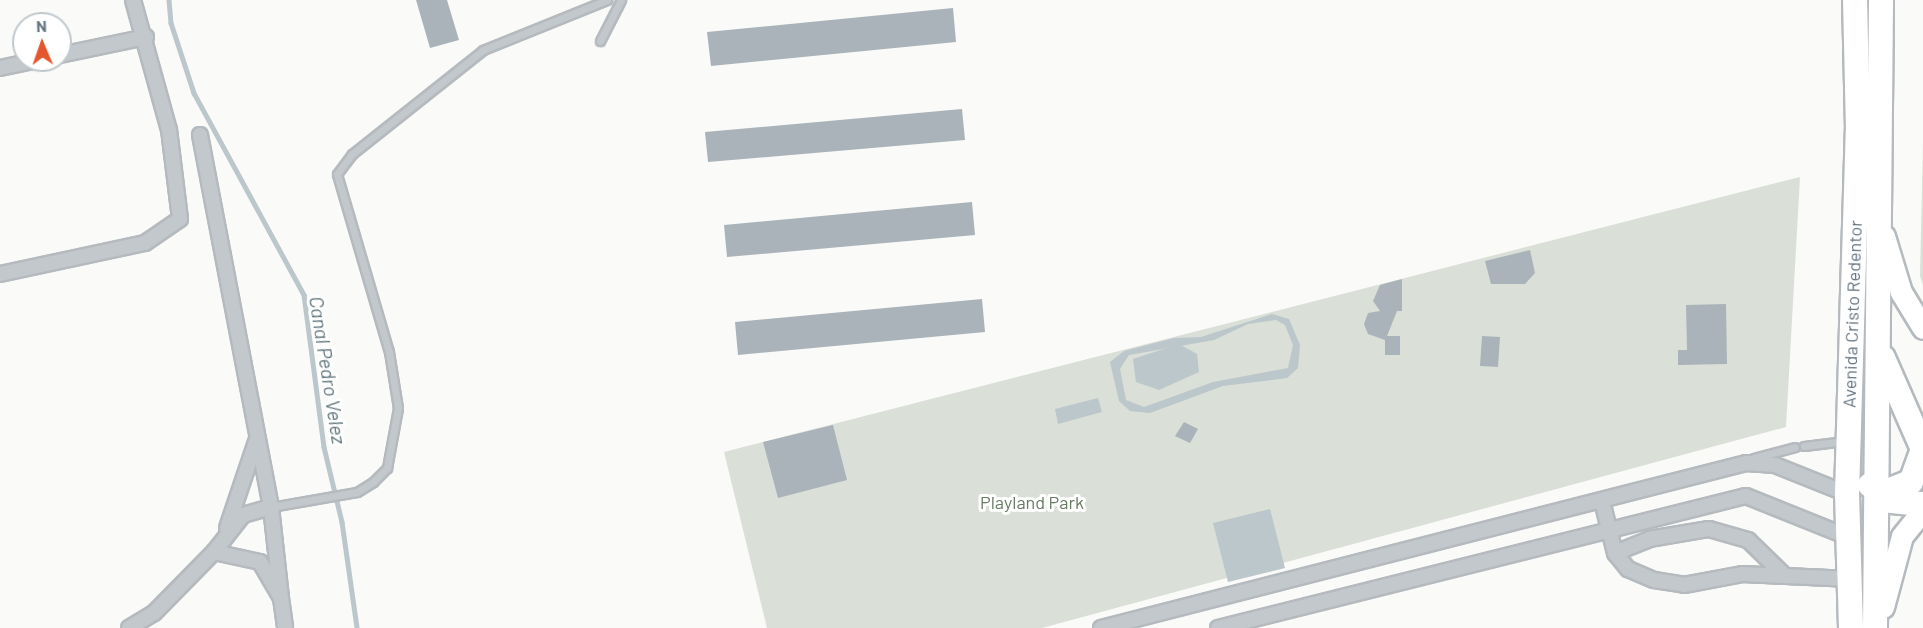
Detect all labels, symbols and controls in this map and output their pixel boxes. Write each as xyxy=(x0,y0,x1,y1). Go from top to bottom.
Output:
north arrow xyxy=(12,12,72,72)
text: N xyxy=(36,16,47,35)
street label: Avenida Cristo Redentor xyxy=(1838,220,1866,408)
water label: Canal Pedro Velez xyxy=(304,294,352,446)
park label: Playland Park xyxy=(980,491,1084,513)

